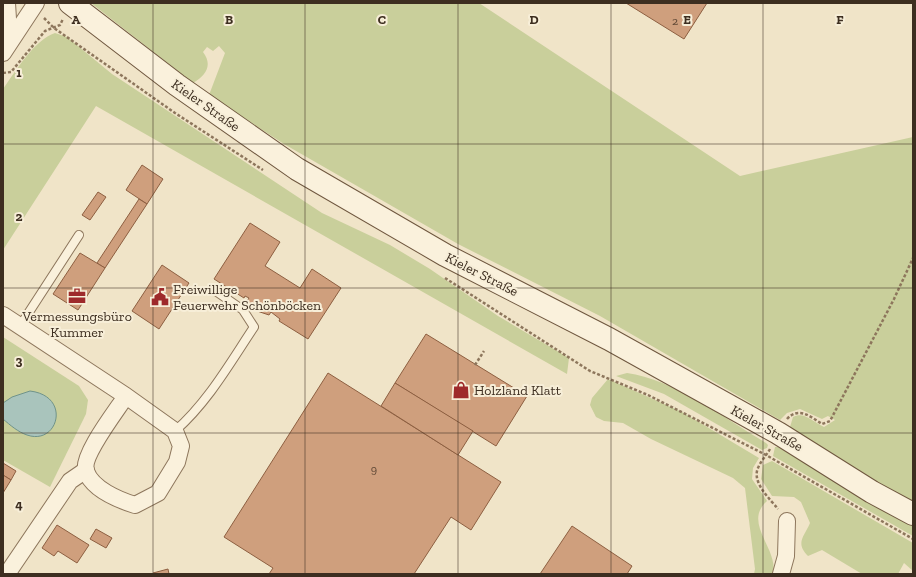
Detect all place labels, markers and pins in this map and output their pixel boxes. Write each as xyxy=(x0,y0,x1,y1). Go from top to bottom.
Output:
place label: Freiwillige Feuerwehr Schönböcken xyxy=(173,281,321,314)
office icon: Vermessungsbüro Kummer xyxy=(67,286,87,306)
public building icon: Freiwillige Feuerwehr Schönböcken xyxy=(150,287,170,307)
place label: Vermessungsbüro Kummer xyxy=(21,308,132,341)
shop icon: Holzland Klatt xyxy=(451,380,471,400)
place label: Holzland Klatt xyxy=(474,382,562,399)

